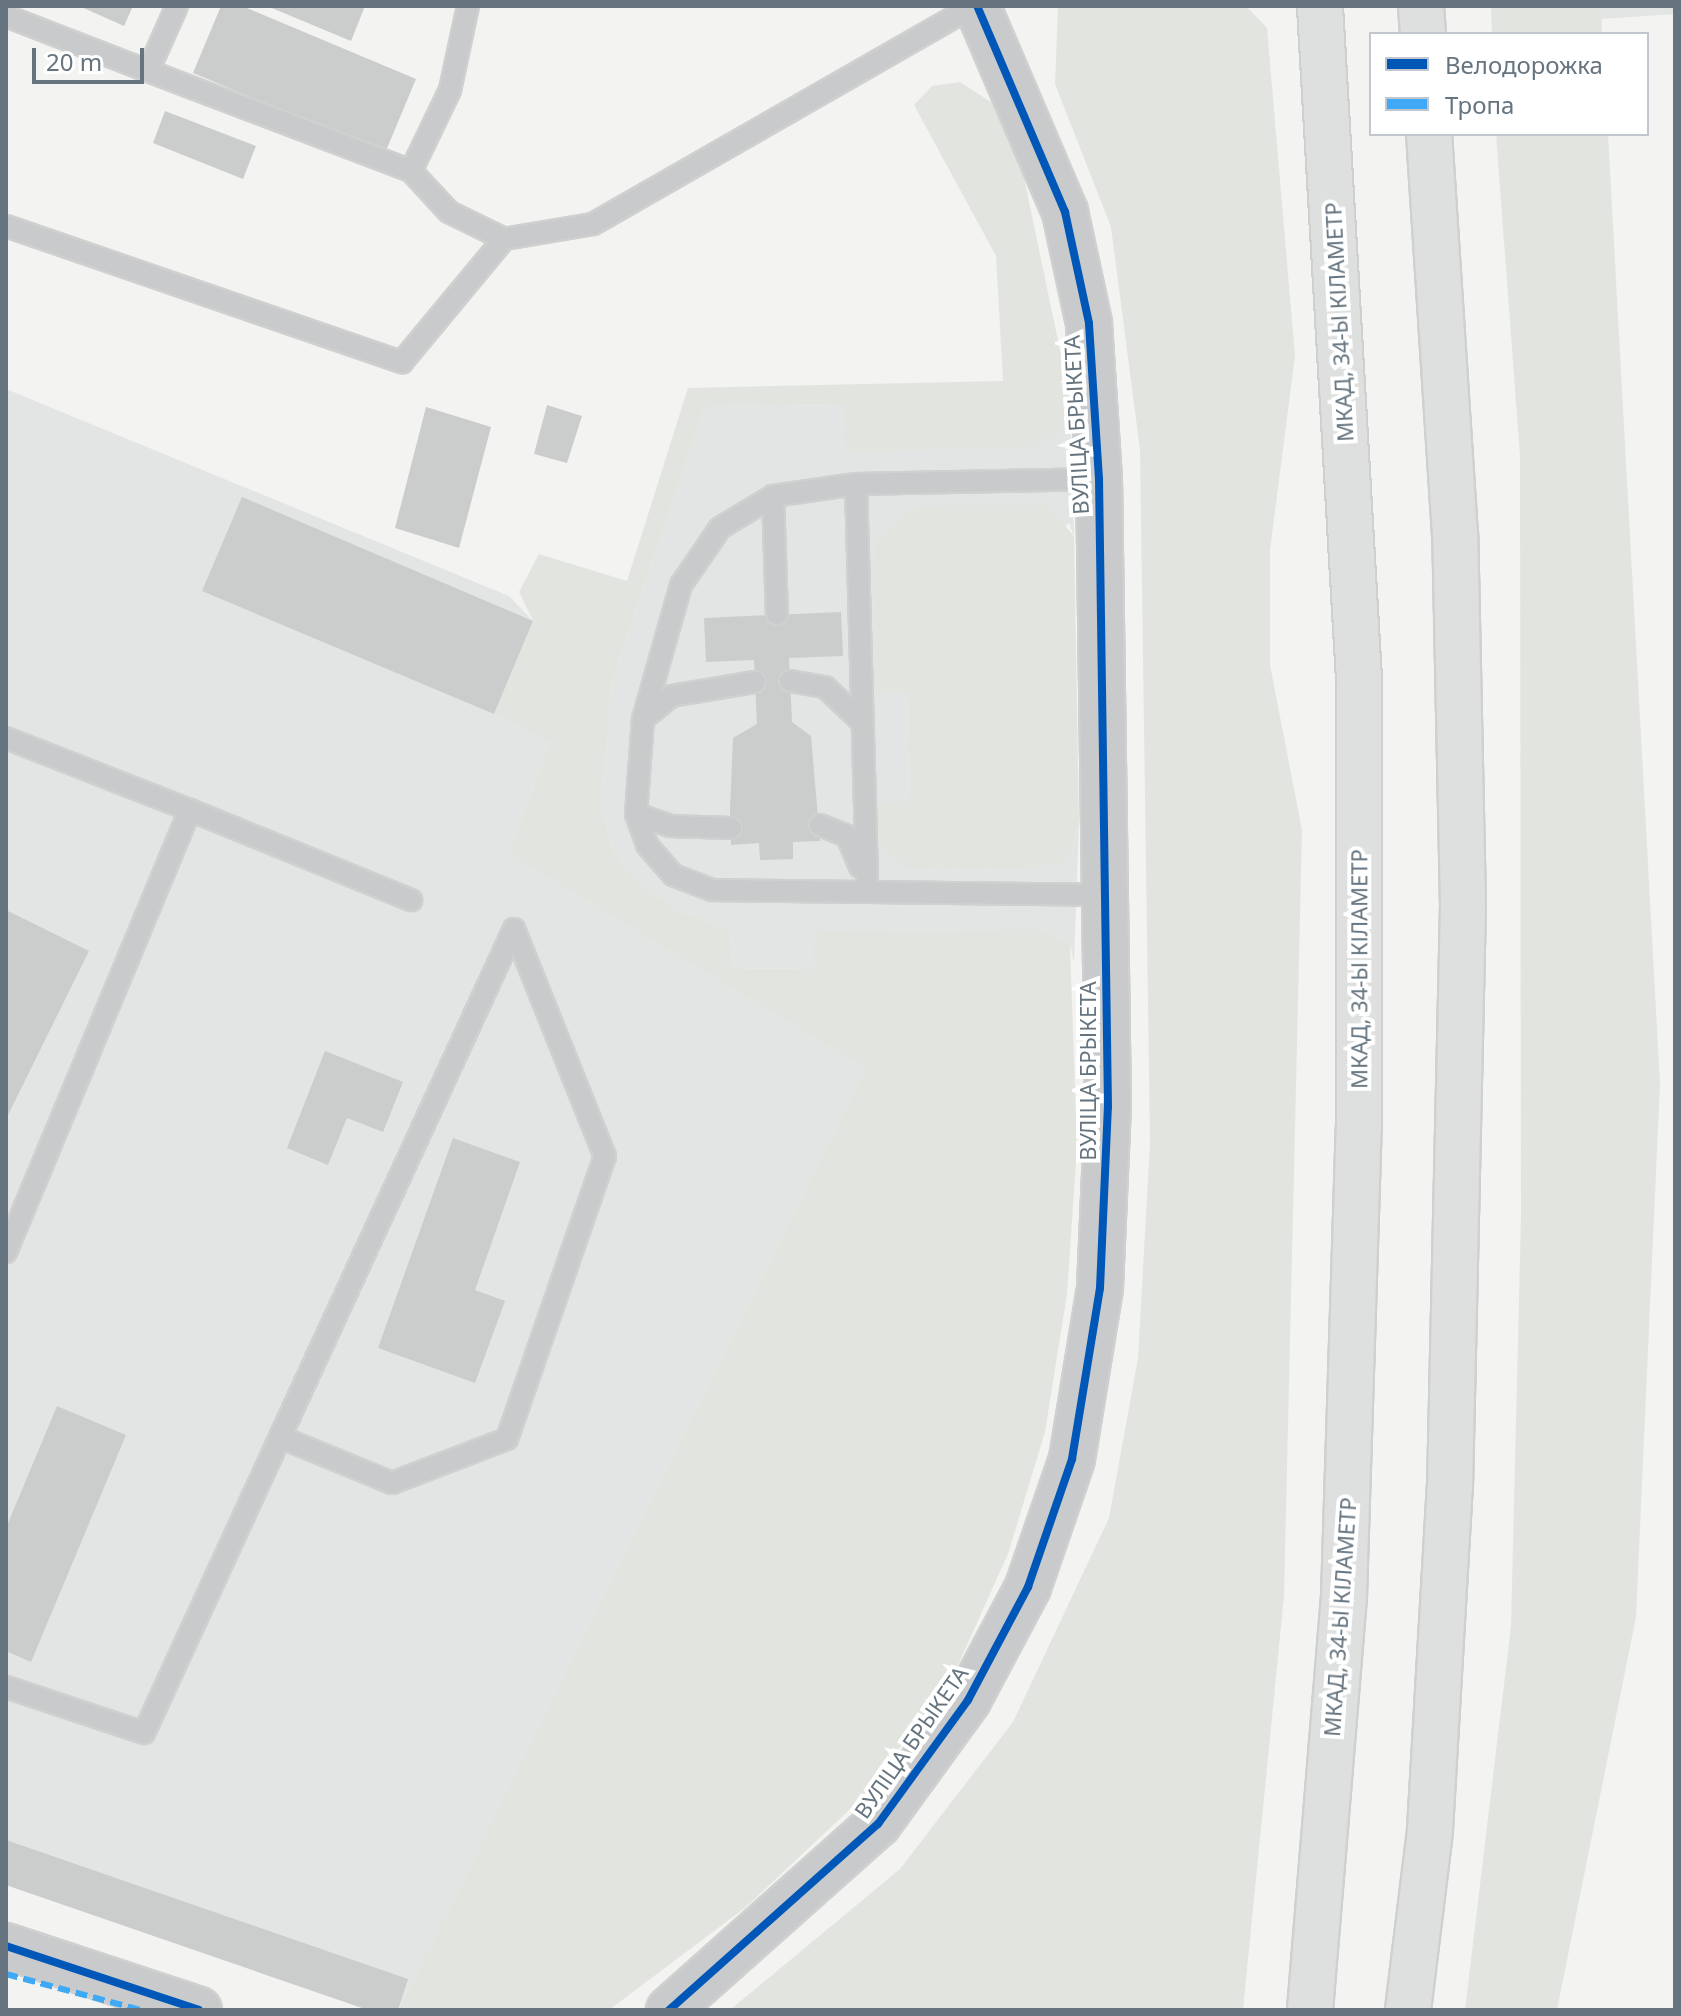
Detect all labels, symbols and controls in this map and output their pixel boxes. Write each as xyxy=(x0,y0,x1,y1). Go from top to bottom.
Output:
scale bar xyxy=(36,32,148,82)
legend xyxy=(1369,32,1649,136)
text: 20 m xyxy=(46,45,102,78)
text: Велодорожка xyxy=(1445,48,1603,81)
text: Тропа xyxy=(1445,88,1514,121)
street label: МКАД, 34-Ы КІЛАМЕТР xyxy=(1320,202,1358,442)
street label: ВУЛІЦА БРЫКЕТА xyxy=(1058,335,1094,515)
street label: МКАД, 34-Ы КІЛАМЕТР xyxy=(1346,849,1372,1089)
street label: ВУЛІЦА БРЫКЕТА xyxy=(1075,981,1101,1161)
street label: МКАД, 34-Ы КІЛАМЕТР xyxy=(1318,1496,1362,1738)
street label: ВУЛІЦА БРЫКЕТА xyxy=(849,1661,973,1823)

